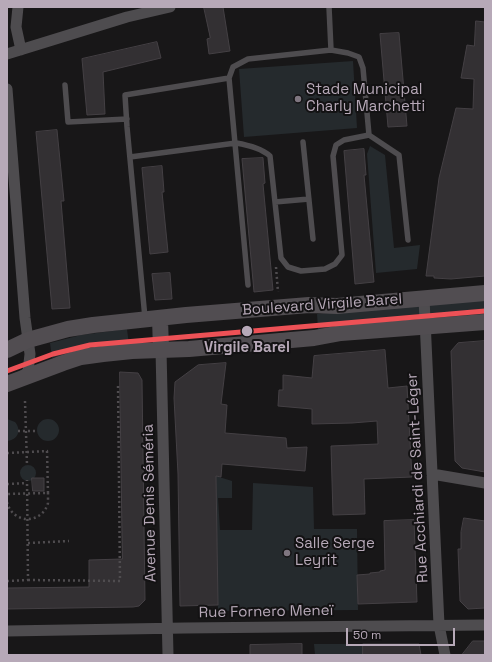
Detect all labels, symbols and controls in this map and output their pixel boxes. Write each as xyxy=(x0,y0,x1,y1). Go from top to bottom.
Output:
place label: Stade Municipal Charly Marchetti xyxy=(306,81,425,116)
marker: Stade Municipal Charly Marchetti xyxy=(293,94,303,104)
street label: Boulevard Virgile Barel xyxy=(241,290,403,320)
marker: Virgile Barel xyxy=(240,324,254,338)
place label: Virgile Barel xyxy=(204,339,290,357)
street label: Rue Acchiardi de Saint-Léger xyxy=(404,372,432,584)
street label: Avenue Denis Séméria xyxy=(140,424,160,582)
place label: Salle Serge Leyrit xyxy=(295,535,375,570)
marker: Salle Serge Leyrit xyxy=(282,548,292,558)
street label: Rue Fornero Meneï xyxy=(199,602,333,622)
scale bar xyxy=(348,620,457,646)
text: 50 m xyxy=(353,627,381,643)

